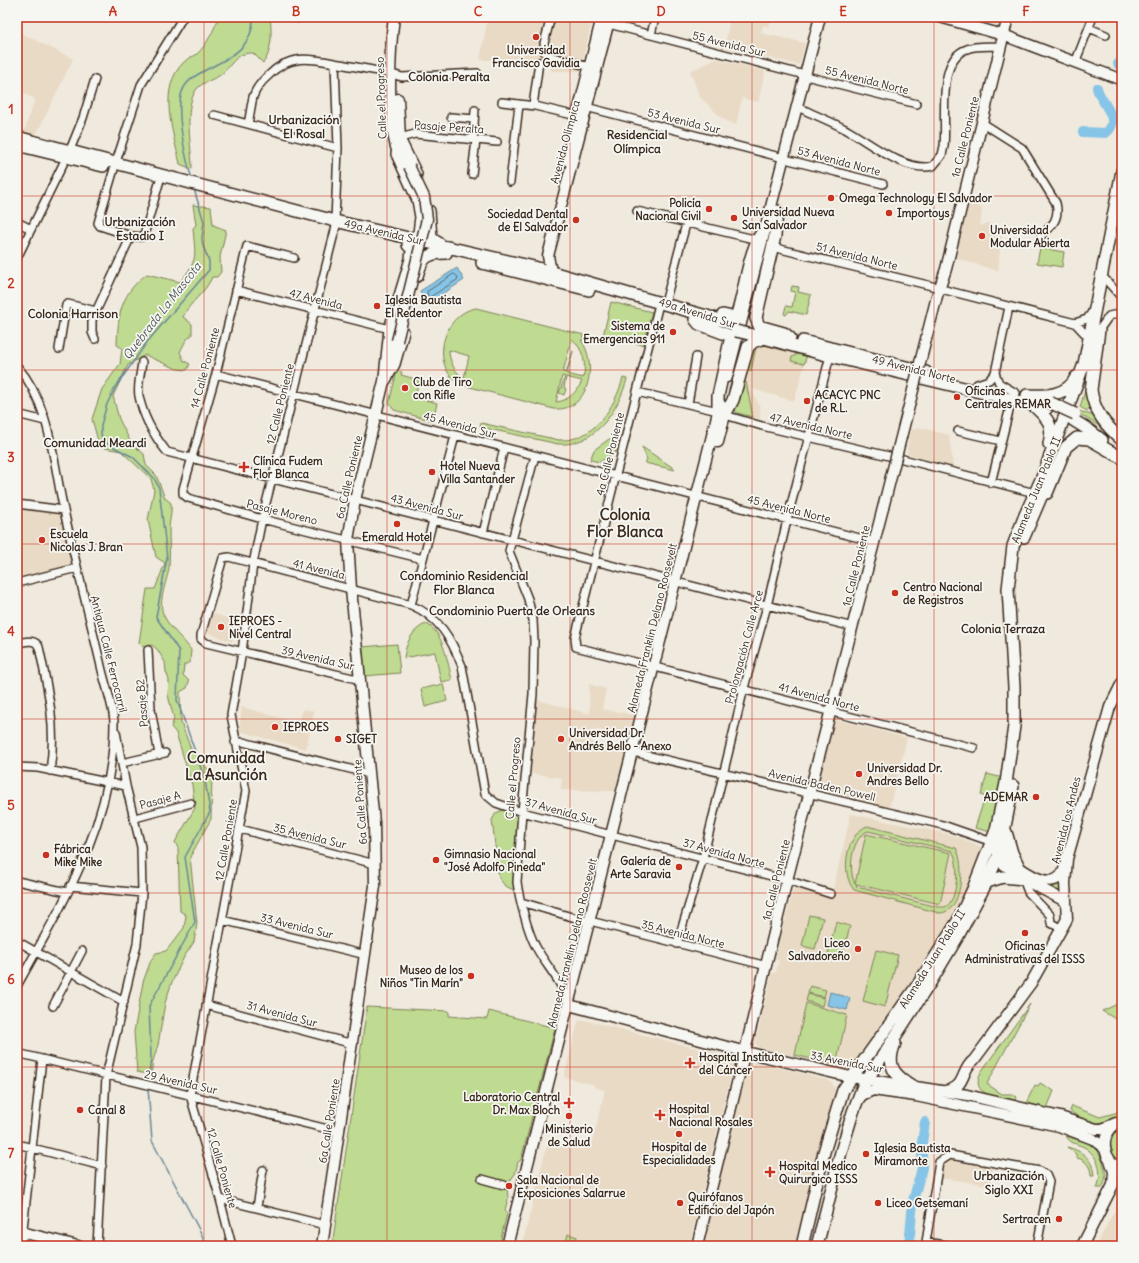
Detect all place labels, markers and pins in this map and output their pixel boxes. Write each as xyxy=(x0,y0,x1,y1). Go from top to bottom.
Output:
marker: Universidad Francisco Gavidia xyxy=(531,32,541,42)
place label: Universidad Francisco Gavidia xyxy=(492,43,580,70)
place label: Omega Technology El Salvador xyxy=(839,191,993,206)
marker: Omega Technology El Salvador xyxy=(826,193,836,203)
place label: Policía Nacional Civil xyxy=(635,196,702,223)
marker: Policía Nacional Civil xyxy=(704,204,714,214)
place label: Universidad Nueva San Salvador xyxy=(742,205,835,232)
place label: Importoys xyxy=(897,206,949,221)
place label: Sociedad Dental de El Salvador xyxy=(487,207,569,234)
marker: Importoys xyxy=(884,208,894,218)
marker: Universidad Nueva San Salvador xyxy=(729,213,739,223)
marker: Sociedad Dental de El Salvador xyxy=(571,215,581,225)
place label: Universidad Modular Abierta xyxy=(990,223,1070,250)
marker: Universidad Modular Abierta xyxy=(977,231,987,241)
place label: Iglesia Bautista El Redentor xyxy=(385,293,462,320)
marker: Iglesia Bautista El Redentor xyxy=(372,301,382,311)
place label: Sistema de Emergencias 911 xyxy=(583,319,665,347)
marker: Sistema de Emergencias 911 xyxy=(668,327,678,337)
place label: Club de Tiro con Rifle xyxy=(413,375,472,402)
marker: Club de Tiro con Rifle xyxy=(400,383,410,393)
place label: Oficinas Centrales REMAR xyxy=(965,384,1051,411)
place label: ACACYC PNC de R.L. xyxy=(815,388,882,415)
marker: Oficinas Centrales REMAR xyxy=(952,392,962,402)
marker: ACACYC PNC de R.L. xyxy=(802,396,812,406)
place label: Clínica Fudem Flor Blanca xyxy=(253,454,323,481)
place label: Hotel Nueva Villa Santander xyxy=(440,459,516,486)
marker: Clínica Fudem Flor Blanca xyxy=(238,461,250,473)
marker: Hotel Nueva Villa Santander xyxy=(427,467,437,477)
marker: Emerald Hotel xyxy=(392,519,402,529)
place label: Escuela Nicolas J. Bran xyxy=(50,527,123,554)
place label: Emerald Hotel xyxy=(362,530,432,544)
marker: Escuela Nicolas J. Bran xyxy=(37,535,47,545)
place label: Centro Nacional de Registros xyxy=(903,580,982,608)
marker: Centro Nacional de Registros xyxy=(890,588,900,598)
place label: IEPROES - Nivel Central xyxy=(229,614,291,641)
marker: IEPROES - Nivel Central xyxy=(216,622,226,632)
place label: IEPROES xyxy=(283,720,329,734)
marker: IEPROES xyxy=(270,722,280,732)
place label: Universidad Dr. Andrés Bello - Anexo xyxy=(569,726,672,753)
place label: SIGET xyxy=(346,732,377,746)
marker: SIGET xyxy=(333,734,343,744)
marker: Universidad Dr. Andrés Bello - Anexo xyxy=(556,734,566,744)
place label: Universidad Dr. Andres Bello xyxy=(867,761,942,788)
marker: Universidad Dr. Andres Bello xyxy=(854,769,864,779)
place label: ADEMAR xyxy=(984,790,1028,804)
marker: ADEMAR xyxy=(1031,792,1041,802)
place label: Fábrica Mike Mike xyxy=(54,842,102,869)
place label: Gimnasio Nacional "José Adolfo Pineda" xyxy=(444,847,545,874)
marker: Fábrica Mike Mike xyxy=(41,850,51,860)
place label: Galería de Arte Saravia xyxy=(610,854,672,881)
marker: Gimnasio Nacional "José Adolfo Pineda" xyxy=(431,855,441,865)
marker: Galería de Arte Saravia xyxy=(674,862,684,872)
marker: Oficinas Administrativas del ISSS xyxy=(1020,928,1030,938)
place label: Liceo Salvadoreño xyxy=(788,936,850,963)
place label: Oficinas Administrativas del ISSS xyxy=(965,939,1085,966)
marker: Liceo Salvadoreño xyxy=(853,944,863,954)
place label: Museo de los Niños "Tin Marín" xyxy=(380,963,463,990)
marker: Museo de los Niños "Tin Marín" xyxy=(466,971,476,981)
place label: Hospital Instituto del Cáncer xyxy=(699,1050,784,1077)
marker: Hospital Instituto del Cáncer xyxy=(684,1057,696,1069)
place label: Laboratorio Central Dr. Max Bloch xyxy=(463,1090,561,1117)
marker: Laboratorio Central Dr. Max Bloch xyxy=(563,1097,575,1109)
place label: Hospital Nacional Rosales xyxy=(669,1102,753,1129)
place label: Canal 8 xyxy=(88,1103,126,1117)
marker: Canal 8 xyxy=(75,1105,85,1115)
marker: Hospital Nacional Rosales xyxy=(654,1109,666,1121)
marker: Ministerio de Salud xyxy=(564,1111,574,1121)
place label: Ministerio de Salud xyxy=(545,1122,593,1149)
marker: Hospital de Especialidades xyxy=(674,1129,684,1139)
place label: Hospital de Especialidades xyxy=(643,1140,716,1168)
place label: Iglesia Bautista Miramonte xyxy=(874,1141,951,1168)
marker: Iglesia Bautista Miramonte xyxy=(861,1149,871,1159)
place label: Hospital Medico Quirurgico ISSS xyxy=(779,1159,858,1187)
marker: Hospital Medico Quirurgico ISSS xyxy=(764,1166,776,1178)
place label: Sala Nacional de Exposiciones Salarrue xyxy=(517,1173,625,1201)
marker: Sala Nacional de Exposiciones Salarrue xyxy=(504,1181,514,1191)
place label: Quirófanos Edificio del Japón xyxy=(688,1190,775,1218)
place label: Liceo Getsemaní xyxy=(886,1196,968,1210)
marker: Quirófanos Edificio del Japón xyxy=(675,1198,685,1208)
marker: Liceo Getsemaní xyxy=(873,1198,883,1208)
place label: Sertracen xyxy=(1002,1212,1052,1226)
marker: Sertracen xyxy=(1054,1214,1064,1224)

